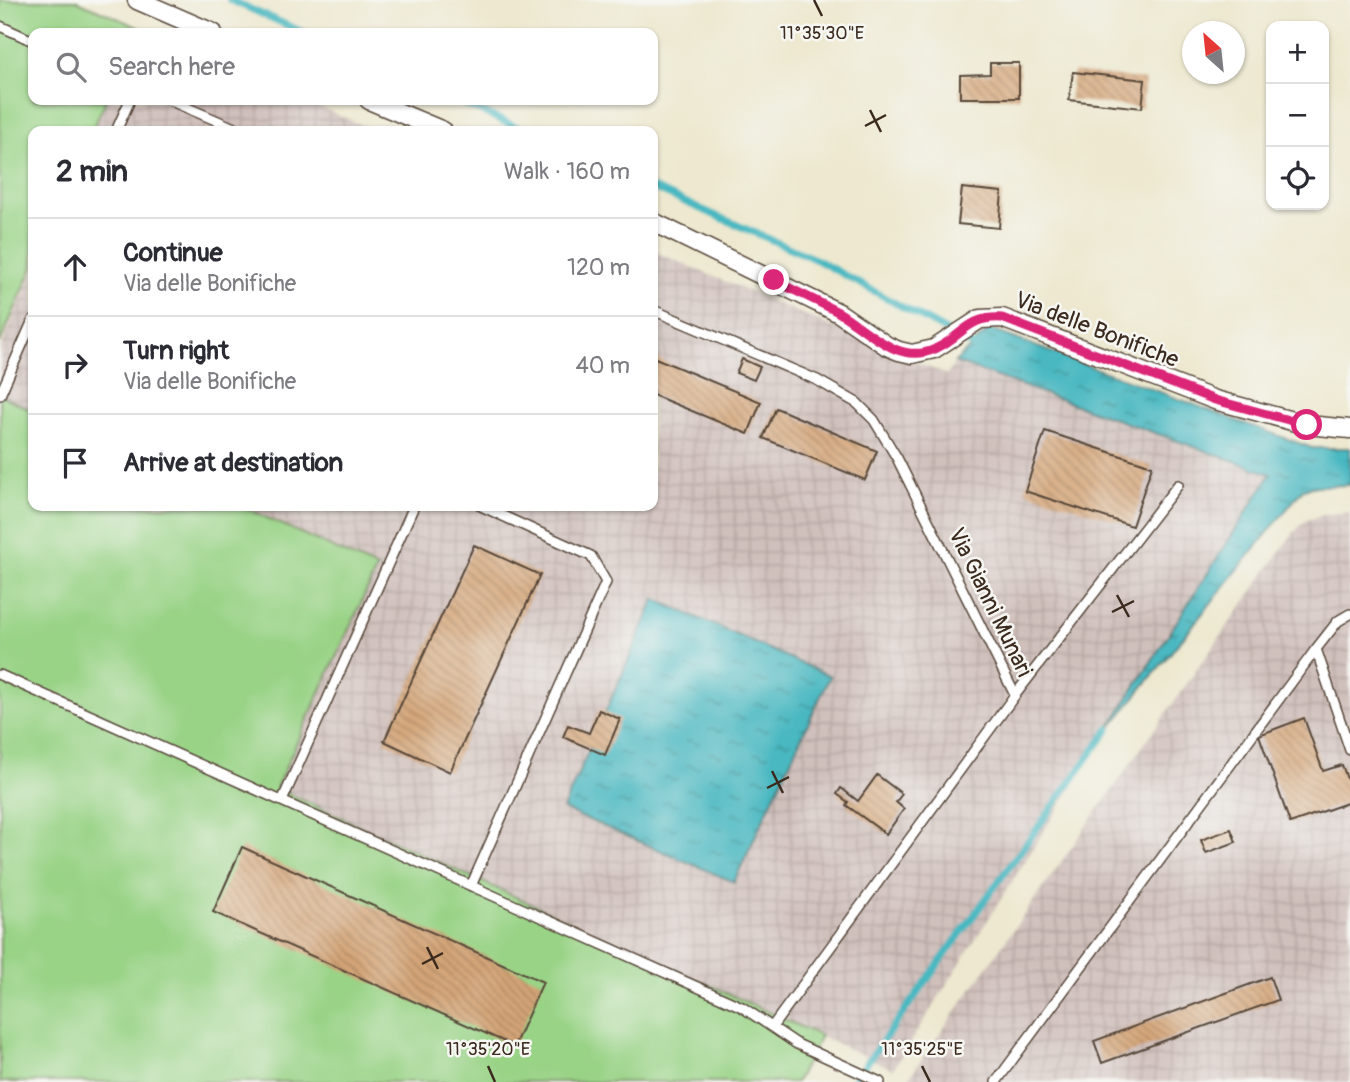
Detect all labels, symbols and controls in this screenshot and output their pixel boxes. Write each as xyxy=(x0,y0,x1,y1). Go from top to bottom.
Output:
north arrow xyxy=(1182,21,1245,84)
map controls xyxy=(1266,21,1329,210)
button: + xyxy=(1266,21,1329,84)
text: 11°35'30"E xyxy=(780,22,864,45)
search box xyxy=(28,28,658,105)
icon: search xyxy=(52,48,90,86)
text: Search here xyxy=(108,51,235,83)
button: − xyxy=(1266,84,1329,147)
button: locate xyxy=(1266,147,1329,210)
text: 2 min xyxy=(56,153,128,190)
text: Walk · 160 m xyxy=(504,157,630,186)
text: Continue xyxy=(123,237,223,269)
icon: ahead xyxy=(56,248,94,286)
text: 120 m xyxy=(567,253,630,282)
route end xyxy=(758,264,789,295)
text: Via delle Bonifiche xyxy=(123,269,296,298)
street label: Via delle Bonifiche xyxy=(1011,285,1183,374)
text: Turn right xyxy=(123,335,229,367)
icon: right xyxy=(56,346,94,384)
text: 40 m xyxy=(576,351,630,380)
text: Via delle Bonifiche xyxy=(123,367,296,396)
route start xyxy=(1291,409,1322,440)
icon: arrive xyxy=(56,444,94,482)
text: Arrive at destination xyxy=(123,447,343,479)
street label: Via Gianni Munari xyxy=(942,523,1039,681)
text: 11°35'20"E xyxy=(446,1038,530,1061)
text: 11°35'25"E xyxy=(881,1038,963,1061)

